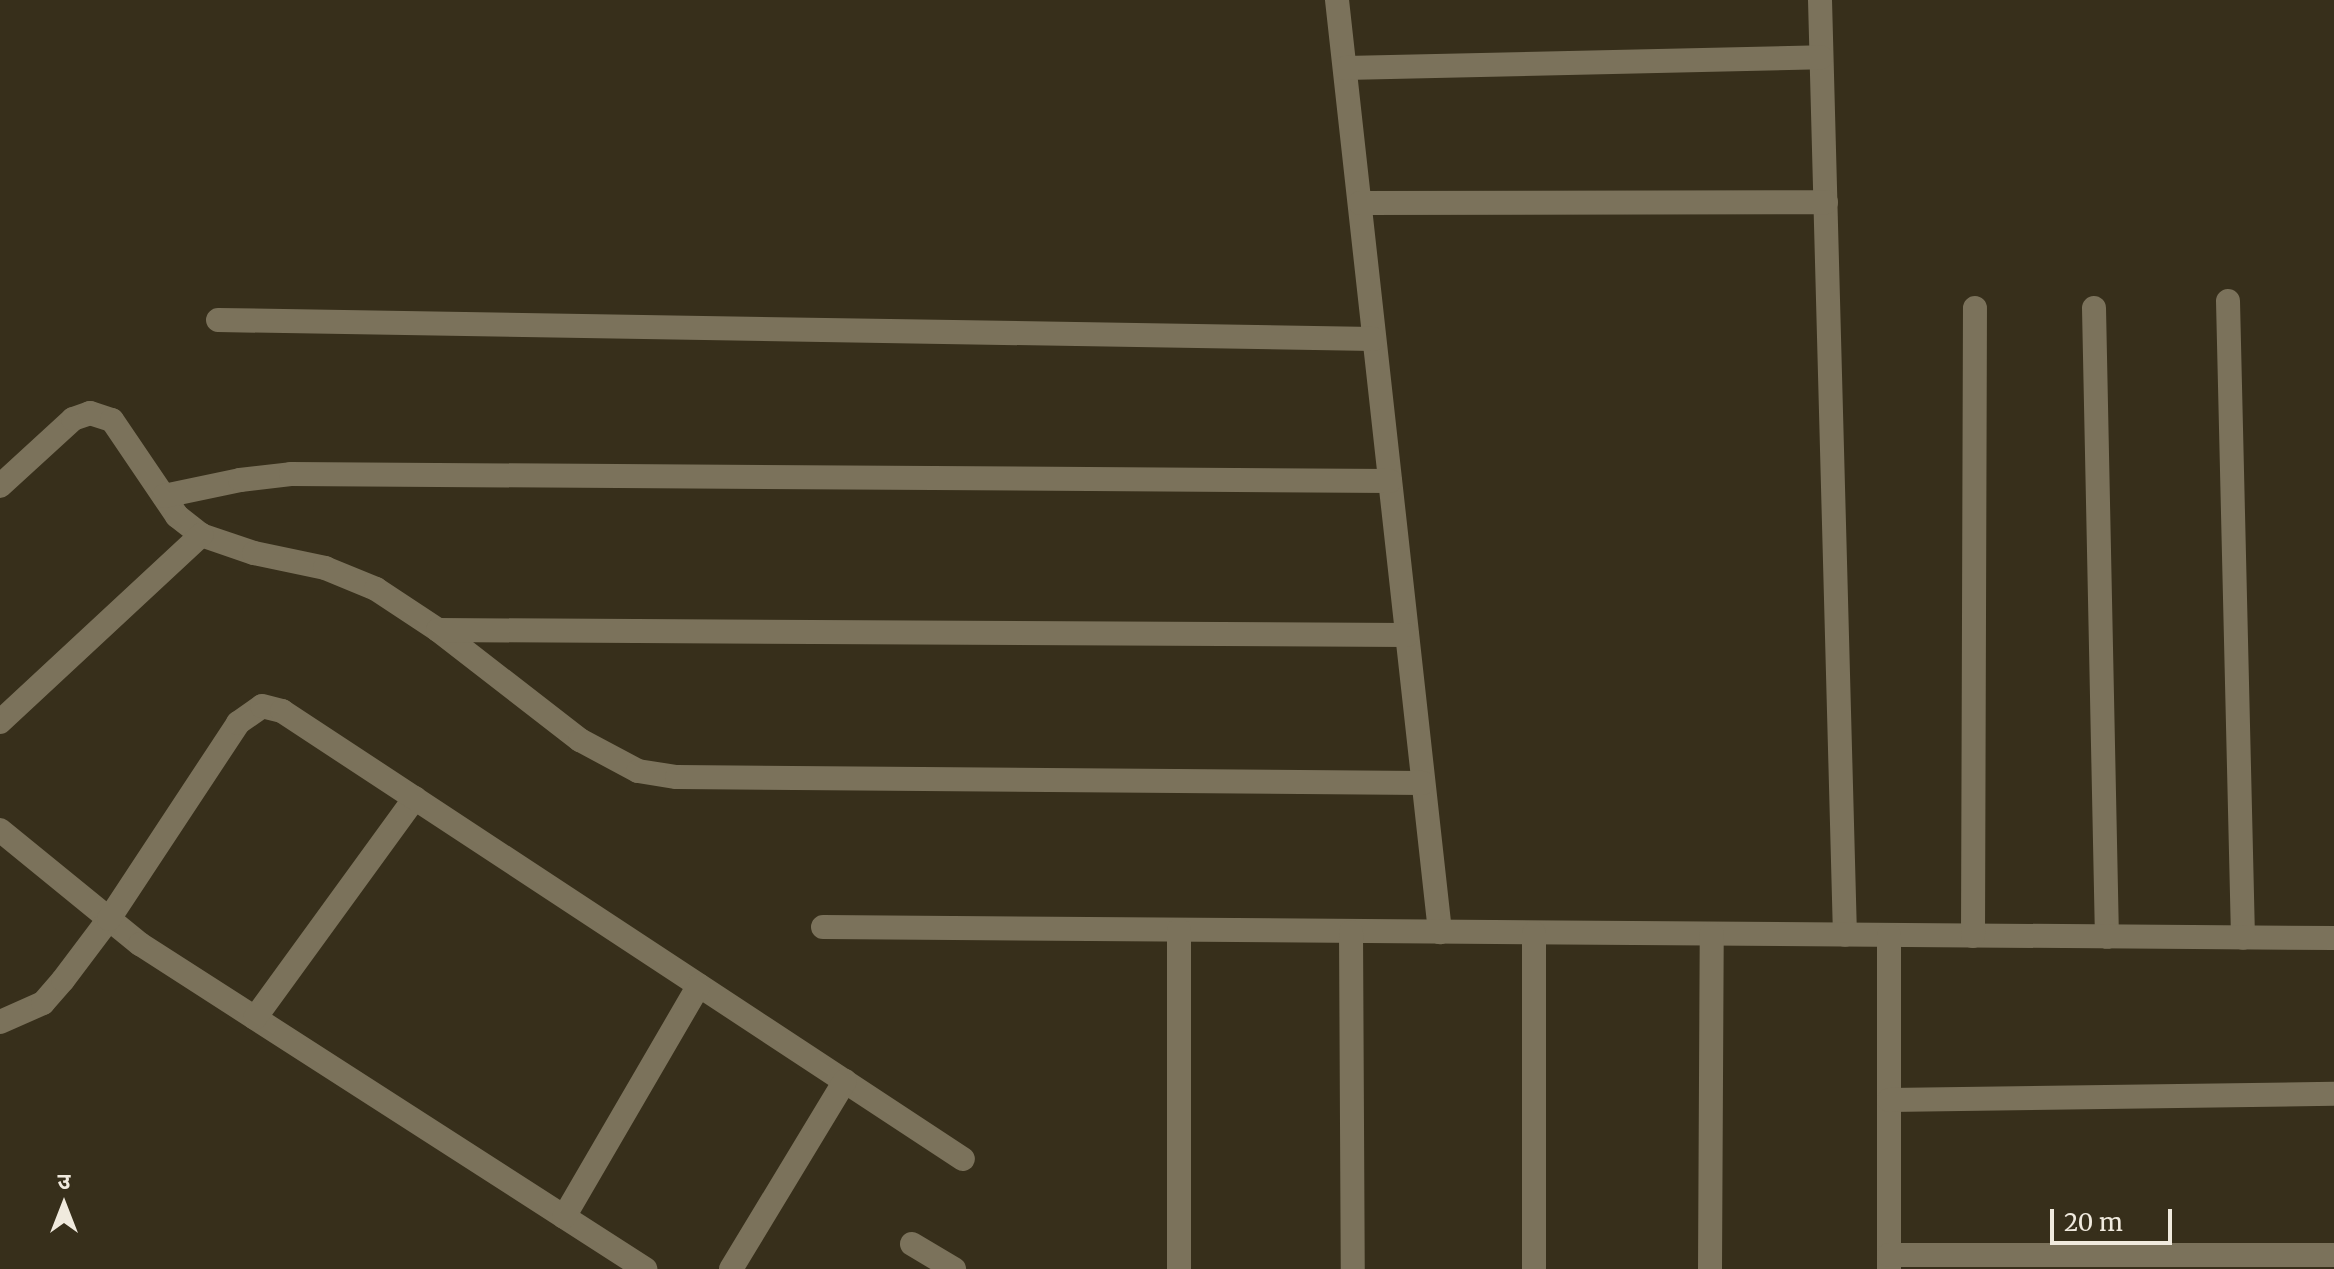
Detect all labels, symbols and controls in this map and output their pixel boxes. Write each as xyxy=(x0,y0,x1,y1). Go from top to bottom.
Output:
north arrow xyxy=(24,1165,104,1245)
text: उ xyxy=(58,1167,70,1195)
scale bar xyxy=(2054,1193,2176,1243)
text: 20 m xyxy=(2064,1207,2123,1238)

